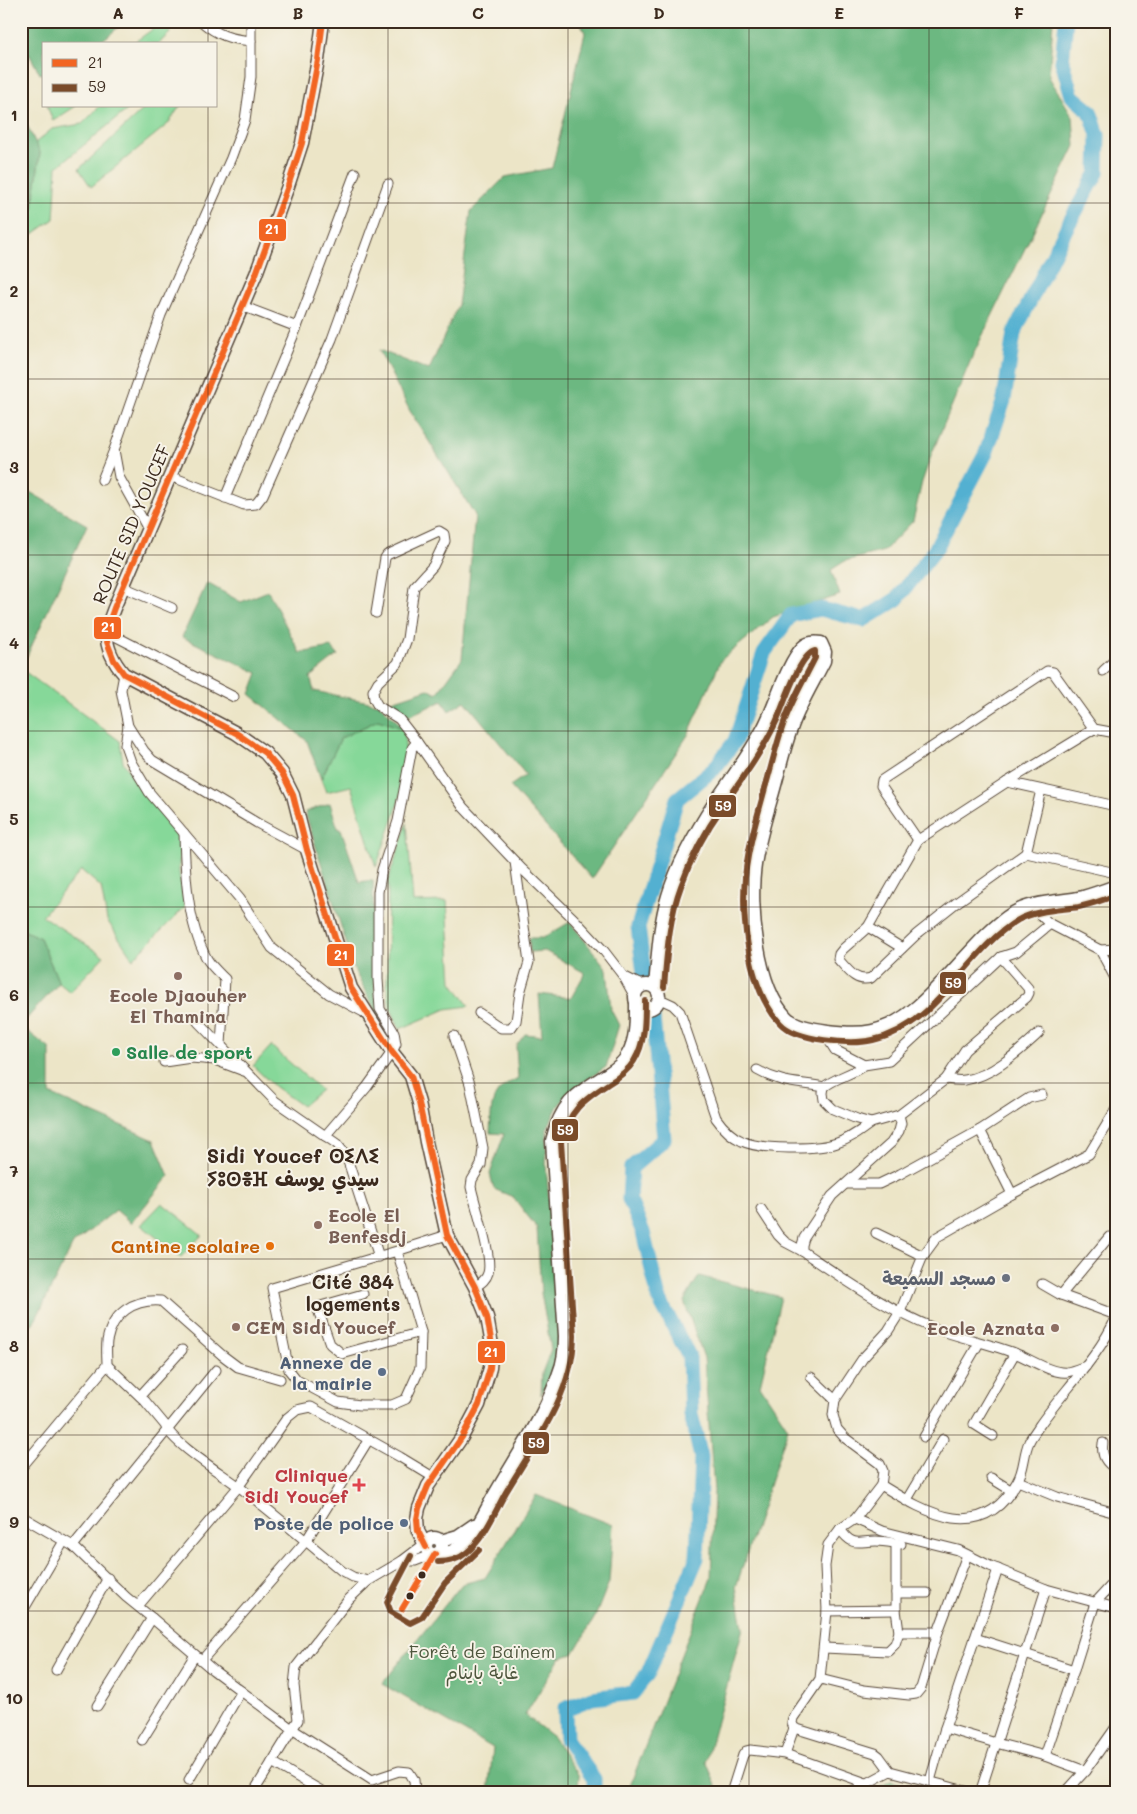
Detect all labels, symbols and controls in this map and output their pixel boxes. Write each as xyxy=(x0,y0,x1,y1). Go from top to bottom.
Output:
text: A xyxy=(112,2,124,23)
text: B xyxy=(293,2,303,23)
text: C xyxy=(472,2,484,23)
text: D xyxy=(653,2,665,23)
text: E xyxy=(834,2,844,23)
text: F xyxy=(1014,2,1024,23)
legend xyxy=(42,42,218,108)
text: 21 xyxy=(88,52,103,72)
text: 59 xyxy=(88,76,106,96)
text: 1 xyxy=(10,104,18,125)
line badge: 21 xyxy=(258,218,287,242)
text: 21 xyxy=(265,219,279,238)
text: 2 xyxy=(10,280,19,301)
street label: ROUTE SID YOUCEF xyxy=(86,440,176,608)
text: 3 xyxy=(9,456,19,477)
line badge: 21 xyxy=(93,616,122,640)
text: 21 xyxy=(101,617,115,636)
text: 4 xyxy=(9,632,19,653)
line badge: 59 xyxy=(708,794,737,818)
text: 59 xyxy=(715,796,732,815)
text: 5 xyxy=(9,808,19,829)
line badge: 21 xyxy=(326,943,355,967)
text: 21 xyxy=(334,945,348,964)
marker: Ecole Djaouher El Thamina xyxy=(172,970,184,982)
line badge: 59 xyxy=(939,971,967,995)
text: 59 xyxy=(945,973,962,992)
place label: Ecole Djaouher El Thamina xyxy=(109,983,247,1028)
text: 6 xyxy=(9,984,19,1005)
place label: Salle de sport xyxy=(126,1040,253,1064)
marker: Salle de sport xyxy=(110,1046,122,1058)
line badge: 59 xyxy=(551,1118,579,1142)
text: 59 xyxy=(557,1120,574,1139)
district label: Sidi Youcef ⵙⵉⴷⵉ ⵢⵓⵙⴻⴼ سيدي يوسف xyxy=(207,1142,379,1195)
text: 7 xyxy=(10,1160,19,1181)
place label: Ecole El Benfesdj xyxy=(328,1203,407,1248)
marker: Ecole El Benfesdj xyxy=(312,1219,324,1231)
place label: Cantine scolaire xyxy=(111,1234,260,1258)
marker: Cantine scolaire xyxy=(264,1240,276,1252)
place label: مسجد السميعة xyxy=(882,1266,996,1290)
district label: Cité 384 logements xyxy=(306,1269,400,1316)
marker: مسجد السميعة xyxy=(1000,1272,1012,1284)
place label: CEM Sidi Youcef xyxy=(246,1315,396,1339)
place label: Ecole Aznata xyxy=(927,1316,1045,1340)
marker: CEM Sidi Youcef xyxy=(230,1321,242,1333)
marker: Ecole Aznata xyxy=(1049,1322,1061,1334)
text: 8 xyxy=(9,1335,19,1356)
line badge: 21 xyxy=(477,1340,506,1364)
text: 21 xyxy=(484,1342,498,1361)
place label: Annexe de la mairie xyxy=(279,1350,372,1395)
marker: Annexe de la mairie xyxy=(376,1366,388,1378)
line badge: 59 xyxy=(522,1431,550,1455)
text: 59 xyxy=(528,1433,545,1452)
place label: Clinique Sidi Youcef xyxy=(244,1463,348,1508)
marker: Clinique Sidi Youcef xyxy=(352,1478,366,1492)
text: 9 xyxy=(9,1511,19,1532)
place label: Poste de police xyxy=(253,1511,394,1535)
marker: Poste de police xyxy=(398,1517,410,1529)
unlabelled marker xyxy=(417,1570,427,1580)
unlabelled marker xyxy=(405,1591,415,1601)
park label: Forêt de Baïnem غابة باينام xyxy=(409,1639,555,1687)
text: 10 xyxy=(5,1687,23,1708)

